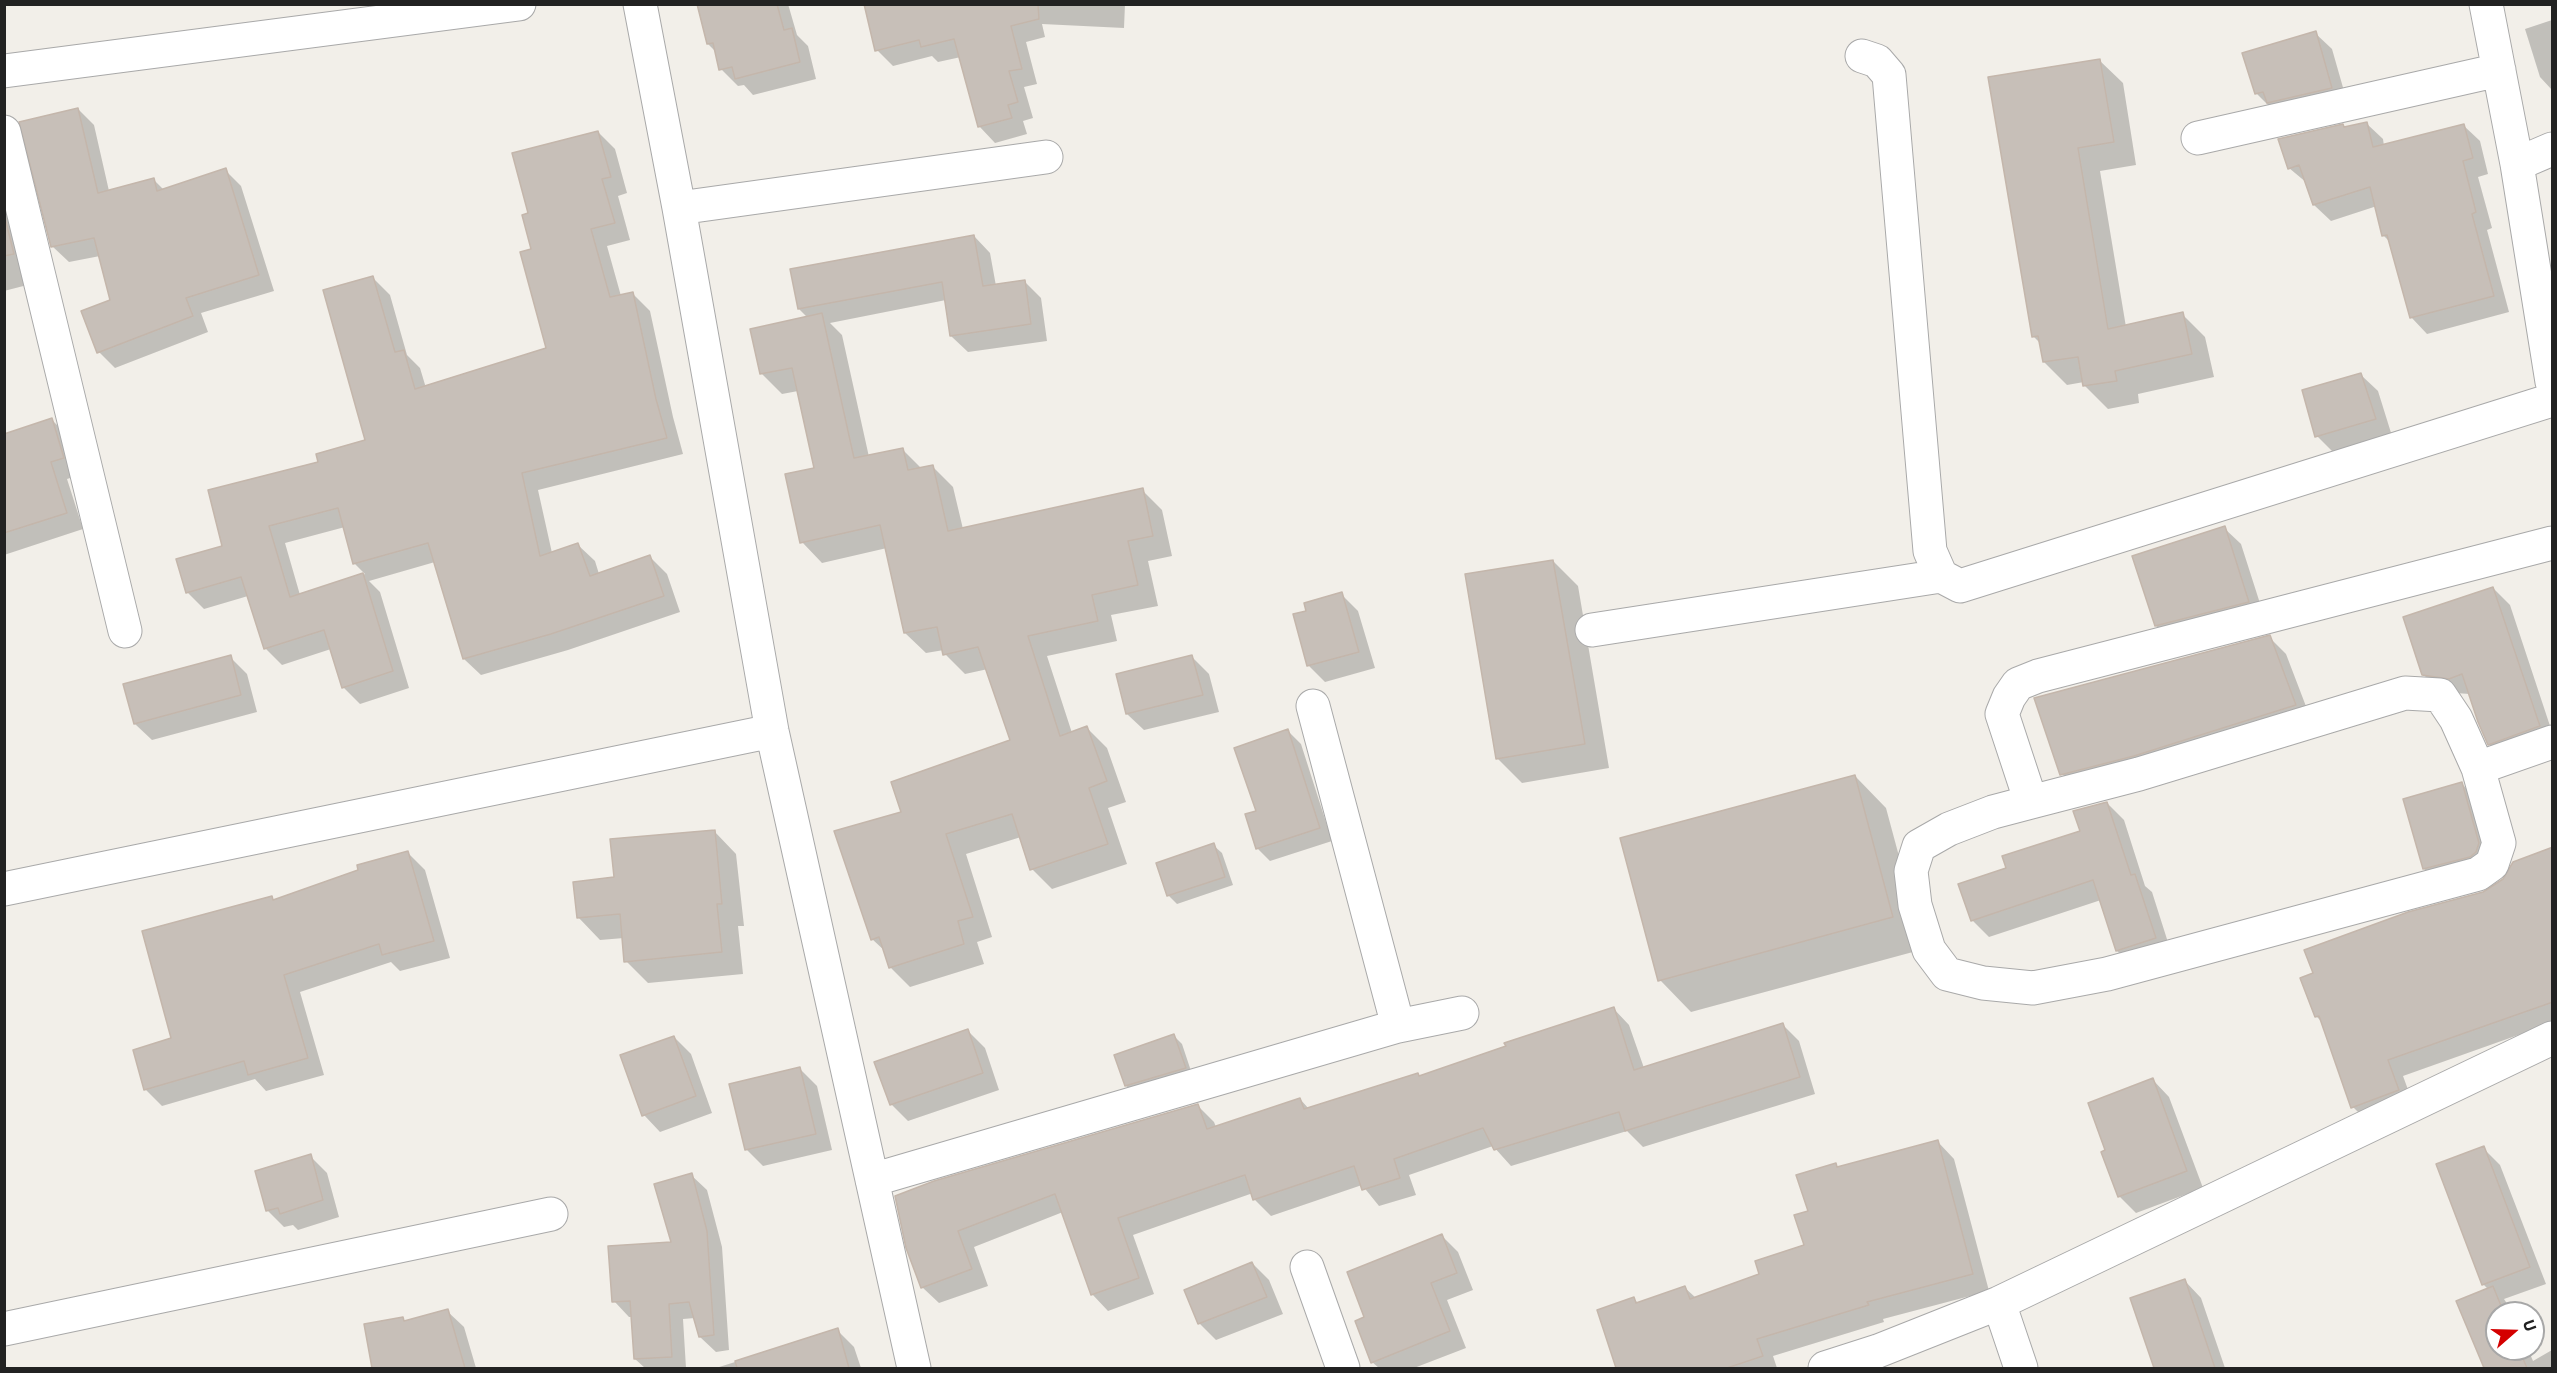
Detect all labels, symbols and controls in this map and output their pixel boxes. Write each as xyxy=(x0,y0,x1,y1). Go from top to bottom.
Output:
north arrow xyxy=(2485,1301,2545,1361)
text: U xyxy=(2519,1317,2541,1334)

